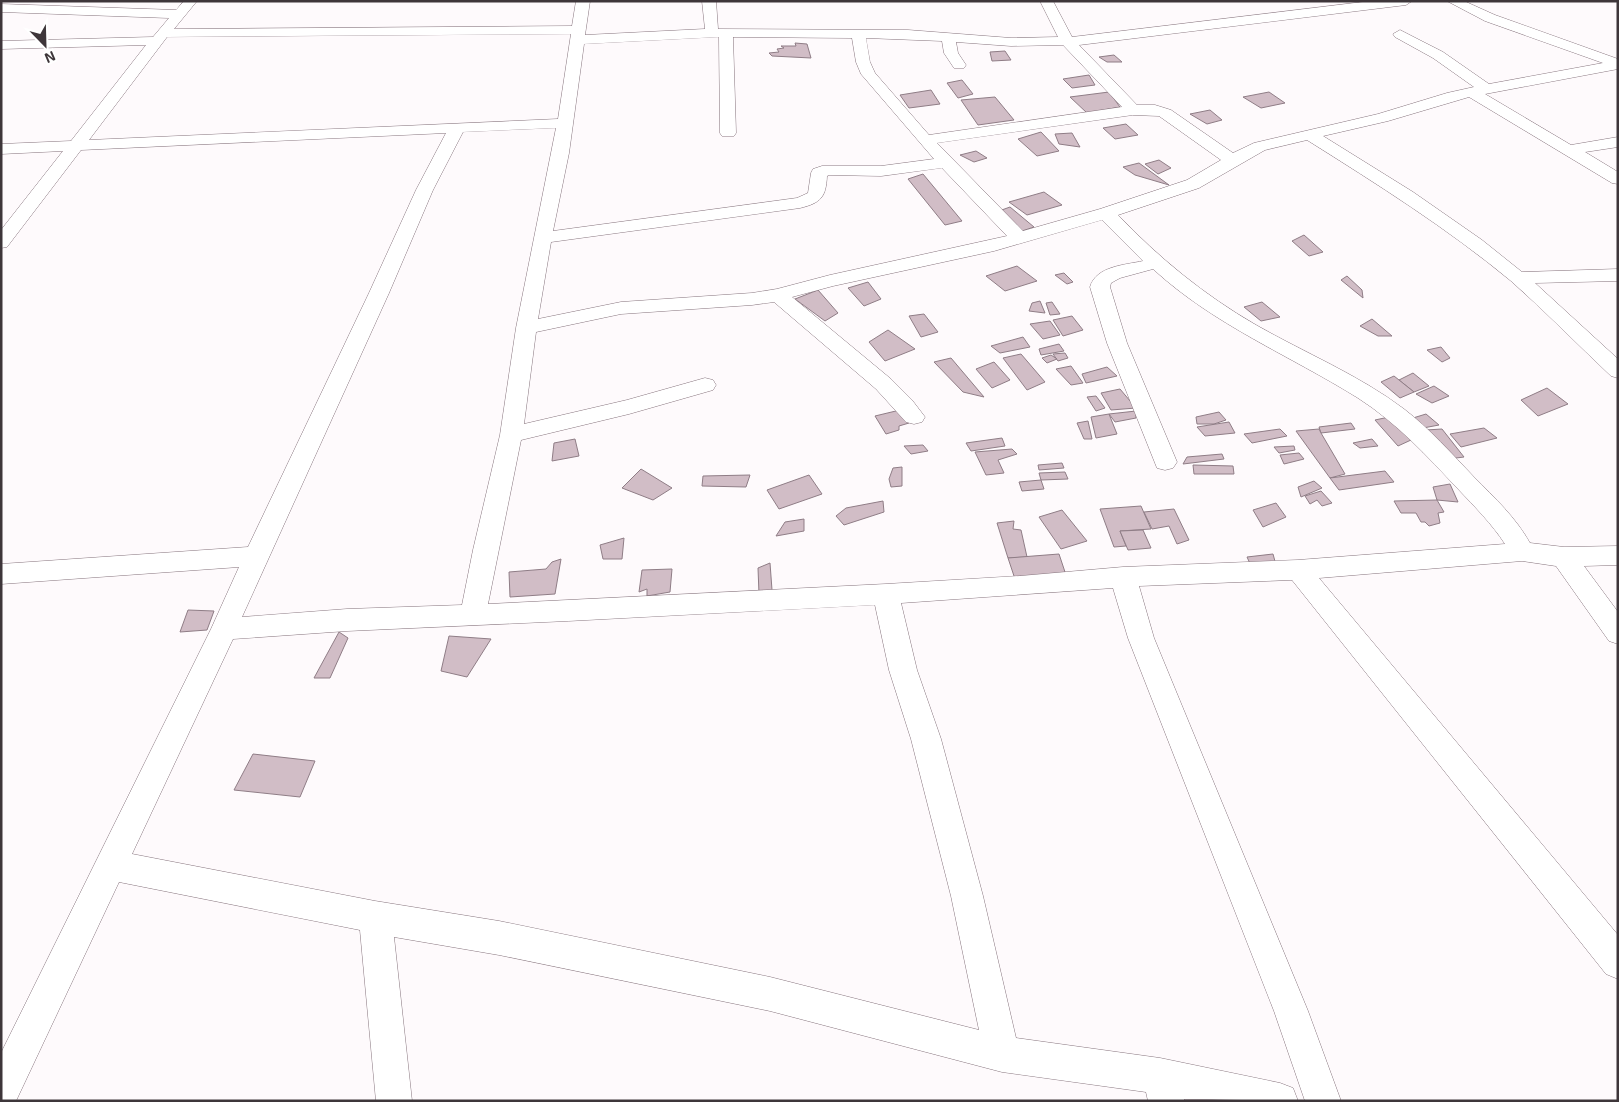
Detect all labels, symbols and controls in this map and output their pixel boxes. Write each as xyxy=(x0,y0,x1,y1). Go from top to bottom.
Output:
north arrow xyxy=(20,20,70,70)
text: N xyxy=(42,48,58,67)

